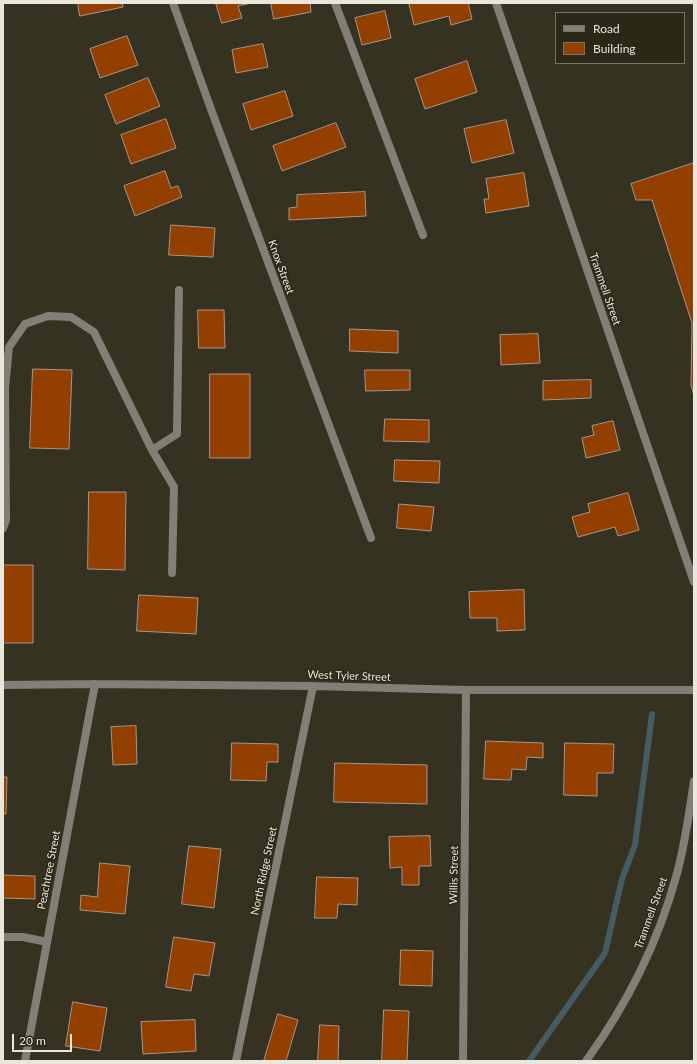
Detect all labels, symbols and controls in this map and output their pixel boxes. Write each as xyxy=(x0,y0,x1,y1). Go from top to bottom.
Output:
legend xyxy=(555,12,685,64)
text: Road xyxy=(593,21,620,36)
text: Building xyxy=(593,41,636,56)
street label: Knox Street xyxy=(265,238,297,296)
street label: Trammell Street xyxy=(586,251,624,327)
street label: West Tyler Street xyxy=(307,668,391,684)
street label: North Ridge Street xyxy=(248,826,280,916)
street label: Peachtree Street xyxy=(35,829,63,911)
street label: Willis Street xyxy=(447,846,461,904)
street label: Trammell Street xyxy=(632,875,670,951)
scale bar xyxy=(14,1026,74,1052)
text: 20 m xyxy=(19,1033,46,1048)

